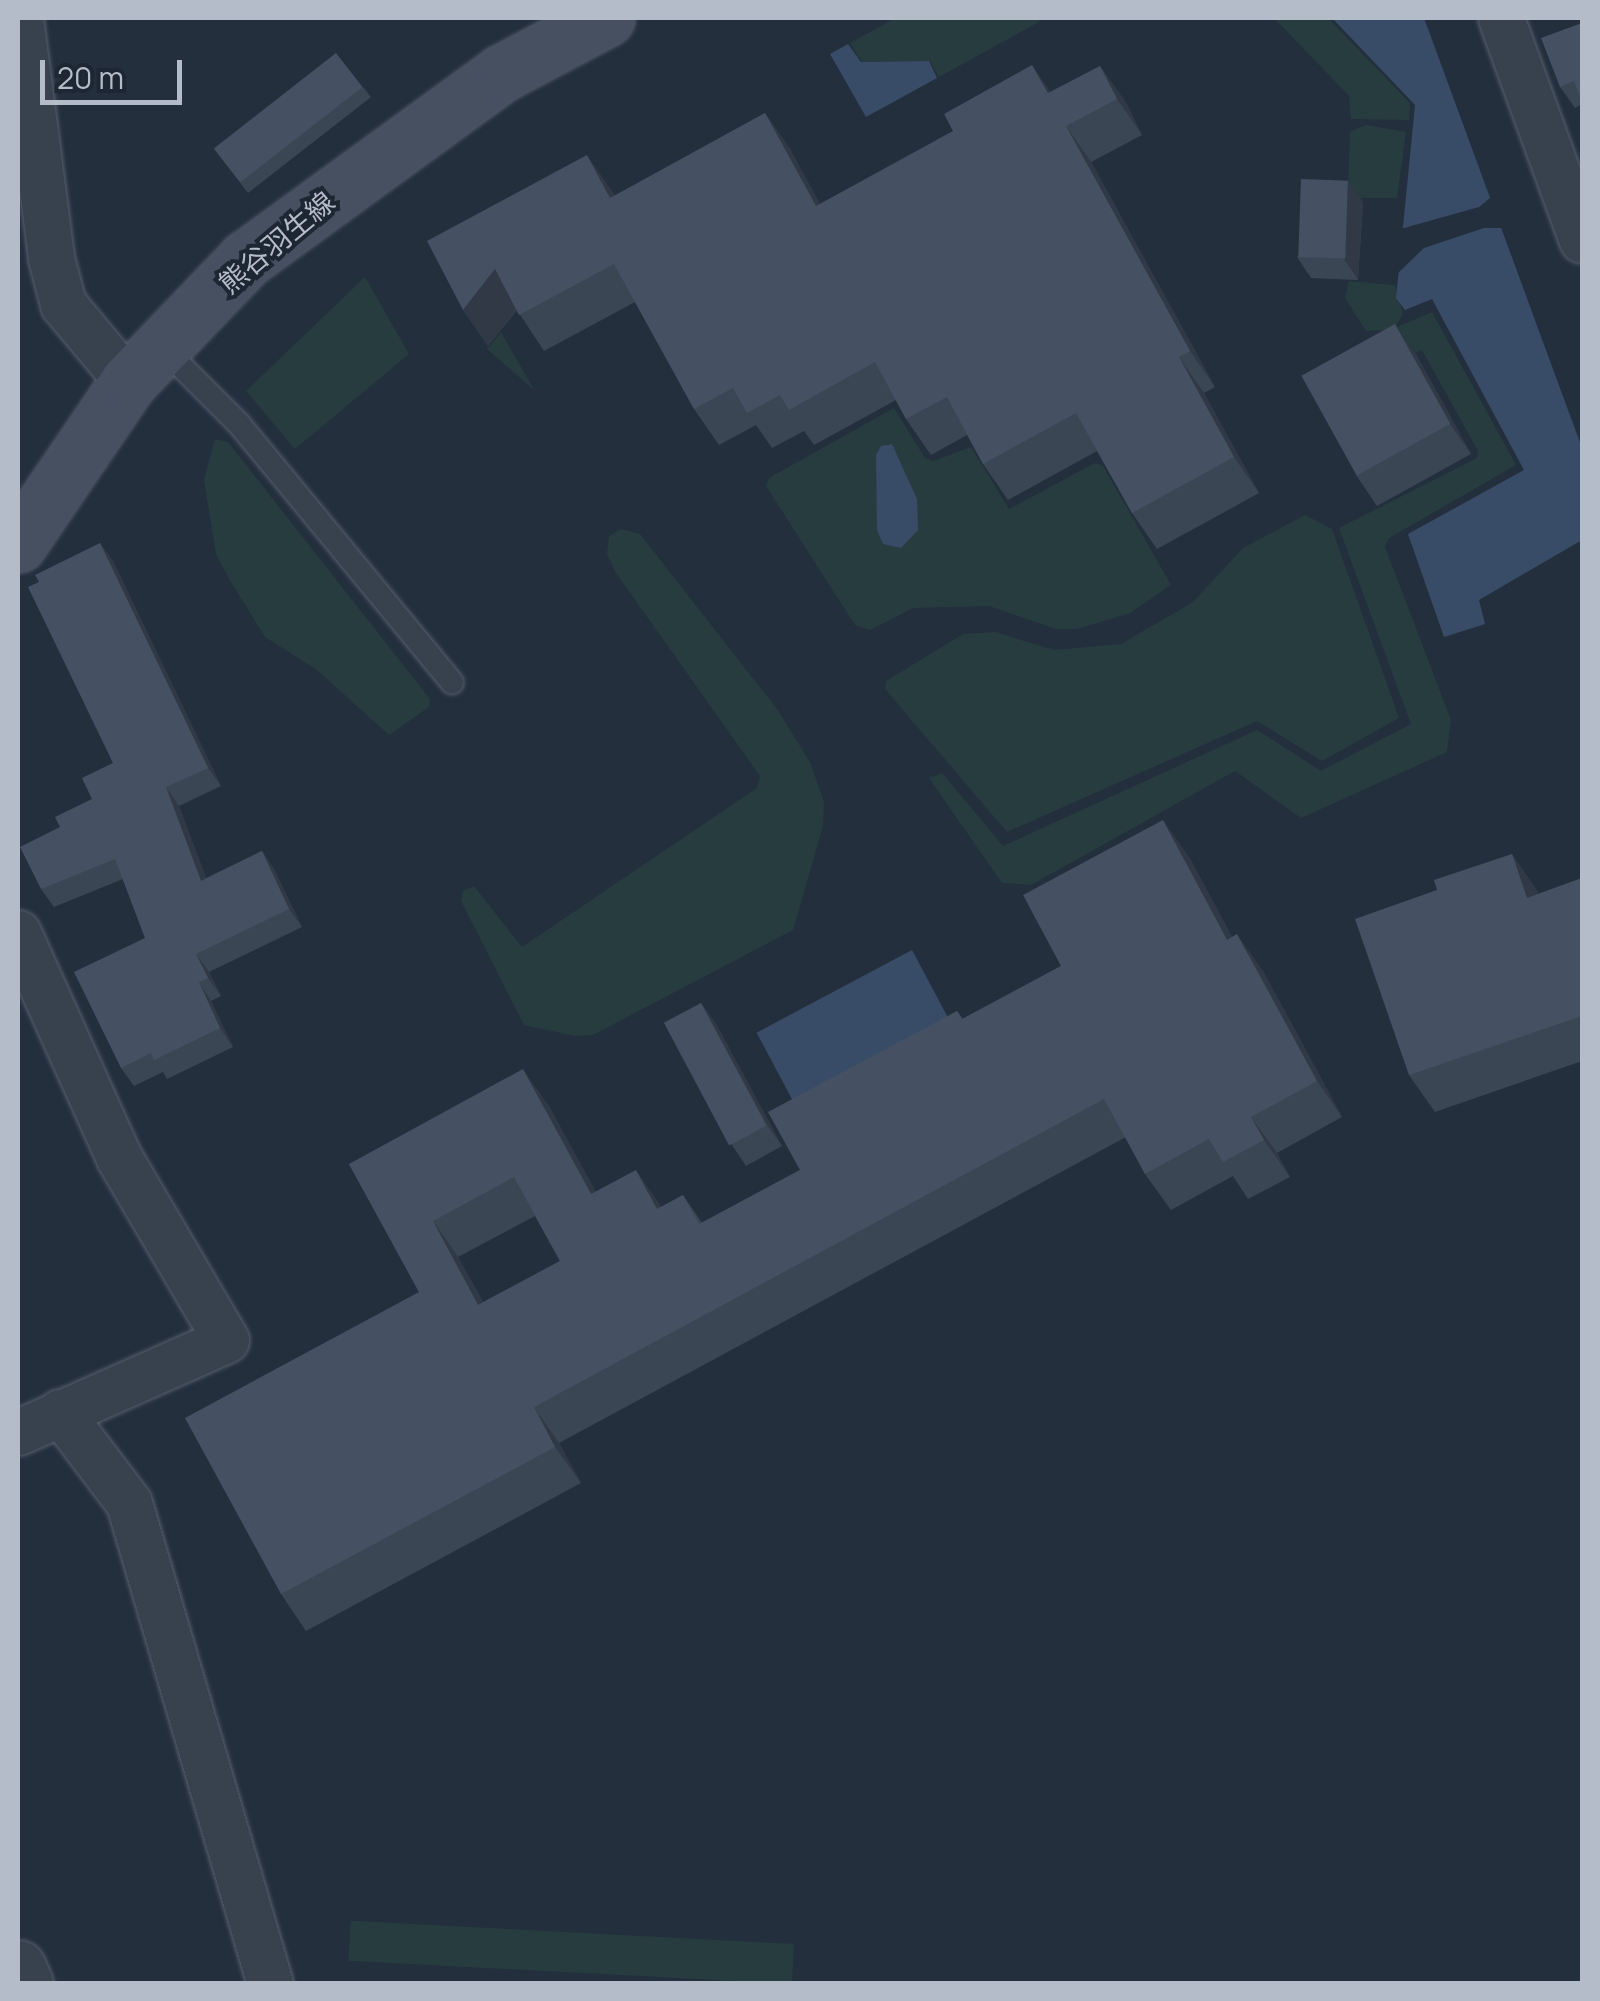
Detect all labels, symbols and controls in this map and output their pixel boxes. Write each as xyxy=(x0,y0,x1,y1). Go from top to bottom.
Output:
scale bar xyxy=(45,40,188,102)
text: 20 m xyxy=(57,57,124,98)
street label: 熊谷羽生線 xyxy=(212,184,340,300)

